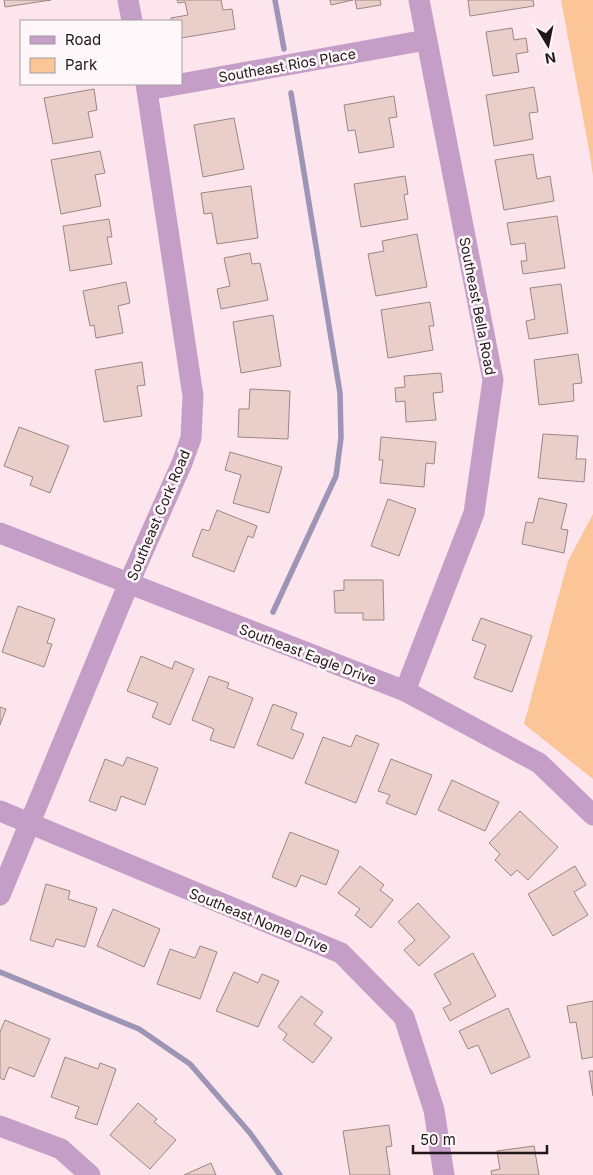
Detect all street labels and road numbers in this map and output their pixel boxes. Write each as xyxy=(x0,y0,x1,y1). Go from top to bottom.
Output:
street label: Southeast Rios Place xyxy=(217,45,357,85)
street label: Southeast Bella Road xyxy=(456,236,500,376)
street label: Southeast Cork Road xyxy=(123,447,193,583)
street label: Southeast Eagle Drive xyxy=(237,620,379,688)
street label: Southeast Nome Drive xyxy=(187,884,331,956)

